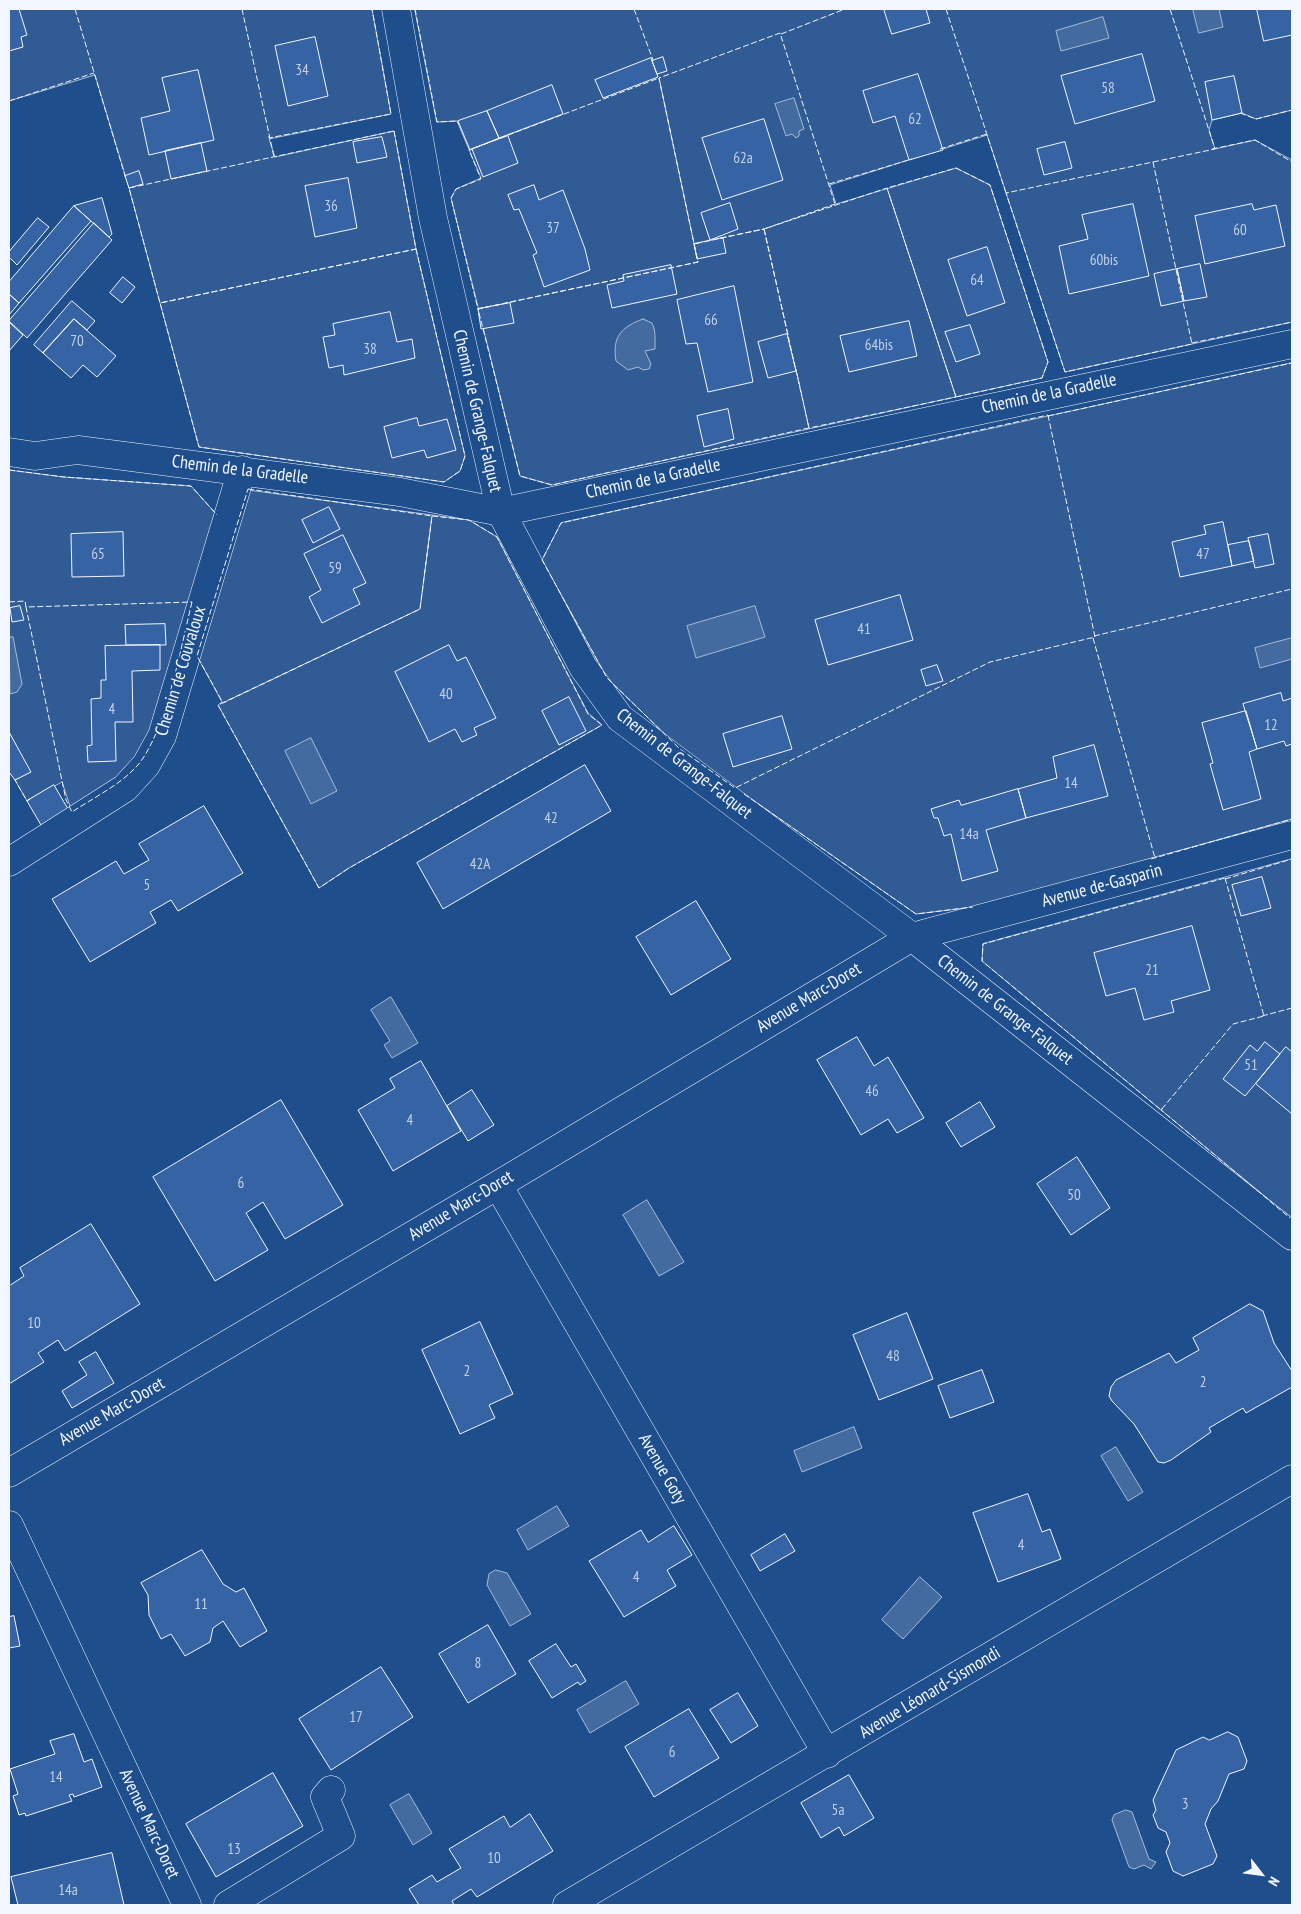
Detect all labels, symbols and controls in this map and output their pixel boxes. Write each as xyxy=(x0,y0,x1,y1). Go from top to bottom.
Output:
house number: 34 xyxy=(295,62,309,80)
house number: 58 xyxy=(1101,80,1115,98)
house number: 62 xyxy=(908,111,922,129)
house number: 62a xyxy=(733,150,753,168)
house number: 36 xyxy=(324,198,338,216)
house number: 37 xyxy=(546,220,560,238)
house number: 60 xyxy=(1233,222,1247,240)
house number: 60bis xyxy=(1090,252,1118,270)
house number: 64 xyxy=(970,272,984,290)
house number: 66 xyxy=(704,312,718,330)
street label: Chemin de Grange-Falquet xyxy=(448,328,506,494)
house number: 70 xyxy=(70,333,84,351)
house number: 64bis xyxy=(865,337,893,355)
house number: 38 xyxy=(363,341,377,359)
street label: Chemin de la Gradelle xyxy=(980,369,1118,419)
street label: Chemin de la Gradelle xyxy=(171,451,309,489)
street label: Chemin de la Gradelle xyxy=(584,454,722,504)
house number: 65 xyxy=(91,546,105,564)
house number: 47 xyxy=(1196,546,1210,564)
house number: 59 xyxy=(328,560,342,578)
street label: Chemin de Couvaloux xyxy=(151,603,211,739)
house number: 41 xyxy=(857,621,871,639)
house number: 40 xyxy=(439,686,453,704)
house number: 4 xyxy=(109,701,115,719)
street label: Chemin de Grange-Falquet xyxy=(612,704,756,824)
house number: 12 xyxy=(1264,717,1278,735)
house number: 14 xyxy=(1064,775,1078,793)
house number: 42 xyxy=(544,810,558,828)
house number: 14a xyxy=(959,826,979,844)
house number: 42A xyxy=(470,856,490,874)
street label: Avenue de-Gasparin xyxy=(1039,860,1165,912)
house number: 5 xyxy=(144,877,150,895)
street label: Chemin de Grange-Falquet xyxy=(933,950,1077,1070)
street label: Avenue Marc-Doret xyxy=(753,958,865,1038)
house number: 21 xyxy=(1145,962,1159,980)
house number: 51 xyxy=(1244,1057,1258,1075)
house number: 46 xyxy=(865,1083,879,1101)
house number: 4 xyxy=(407,1112,413,1130)
street label: Avenue Marc-Doret xyxy=(405,1166,517,1246)
house number: 6 xyxy=(238,1175,244,1193)
house number: 50 xyxy=(1067,1187,1081,1205)
house number: 10 xyxy=(27,1315,41,1333)
house number: 48 xyxy=(886,1348,900,1366)
house number: 2 xyxy=(464,1363,470,1381)
street label: Avenue Marc-Doret xyxy=(55,1373,169,1451)
house number: 2 xyxy=(1200,1374,1206,1392)
street label: Avenue Goty xyxy=(633,1430,691,1508)
house number: 4 xyxy=(1018,1537,1024,1555)
house number: 4 xyxy=(633,1569,639,1587)
house number: 11 xyxy=(194,1596,208,1614)
street label: Avenue Léonard-Sismondi xyxy=(855,1642,1005,1744)
house number: 8 xyxy=(475,1655,481,1673)
house number: 17 xyxy=(349,1709,363,1727)
house number: 6 xyxy=(669,1744,675,1762)
street label: Avenue Marc-Doret xyxy=(114,1766,184,1882)
house number: 14 xyxy=(49,1769,63,1787)
house number: 3 xyxy=(1182,1796,1188,1814)
house number: 5a xyxy=(832,1802,844,1820)
house number: 13 xyxy=(227,1841,241,1859)
north arrow xyxy=(1236,1849,1286,1899)
house number: 10 xyxy=(487,1850,501,1868)
text: N xyxy=(1264,1874,1284,1889)
house number: 14a xyxy=(58,1882,78,1900)

